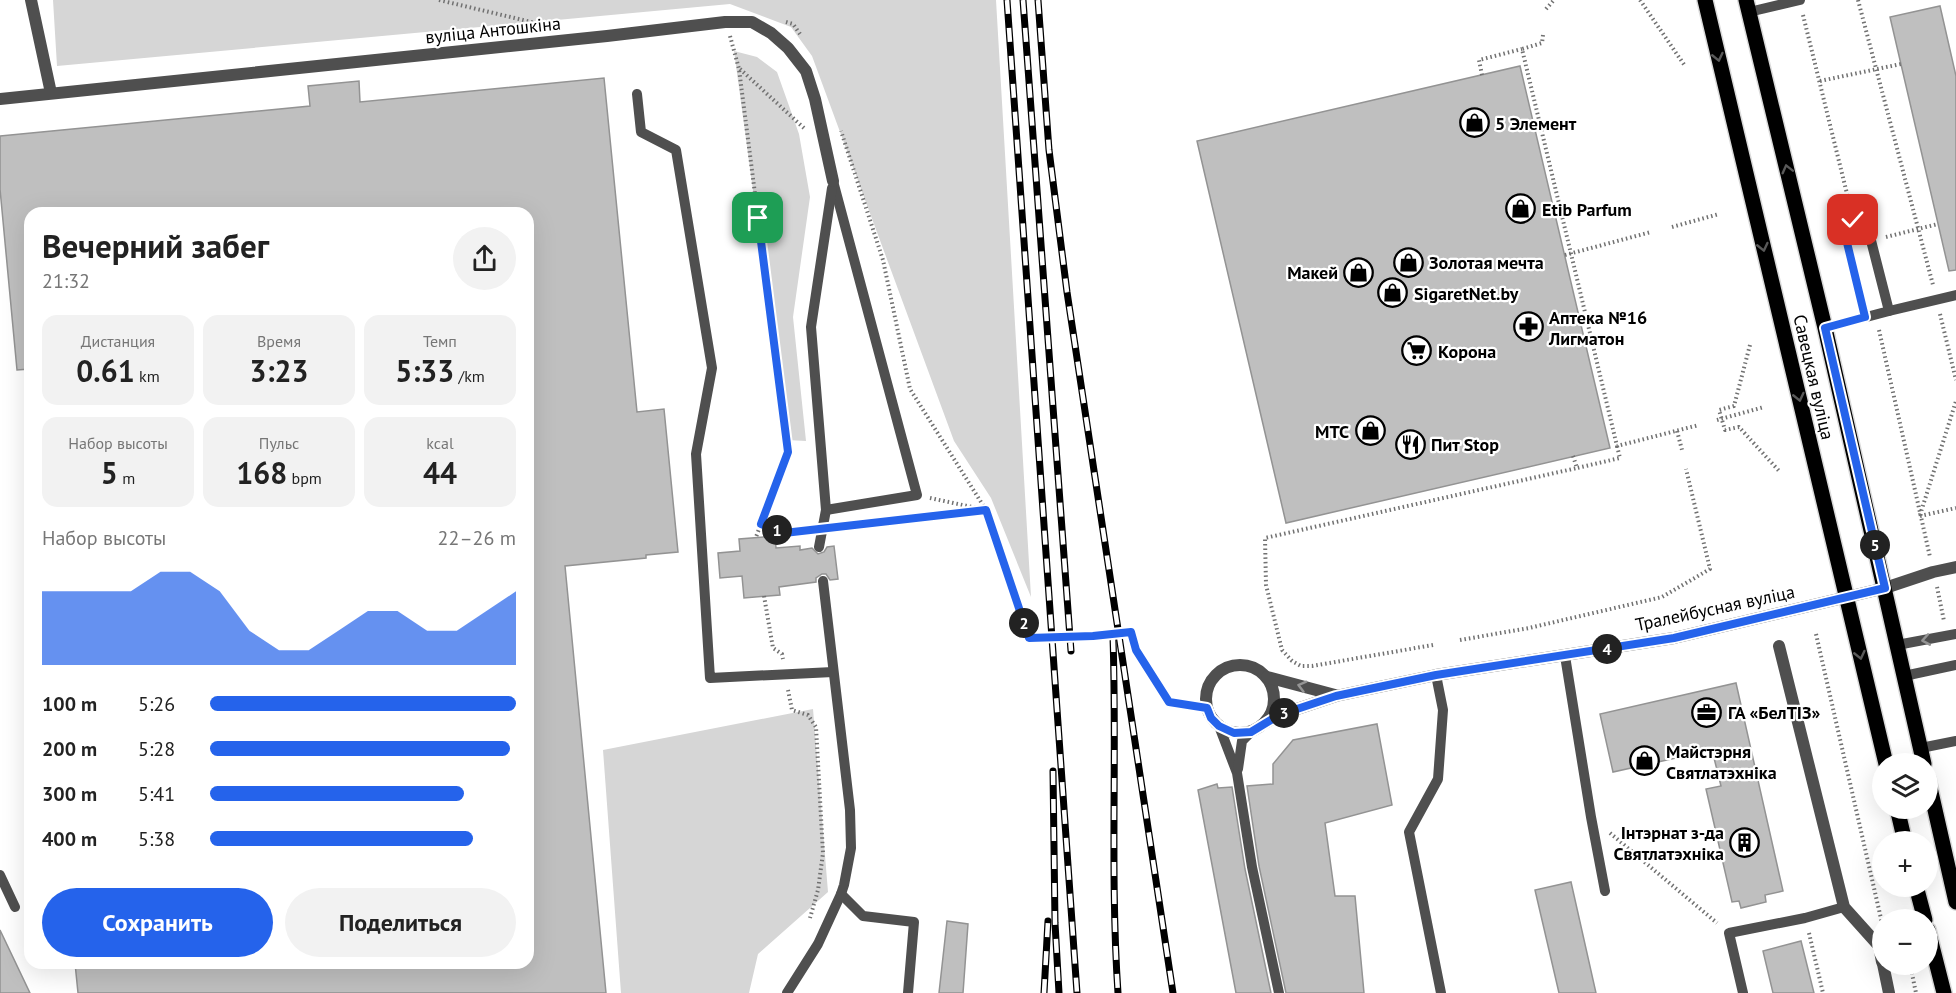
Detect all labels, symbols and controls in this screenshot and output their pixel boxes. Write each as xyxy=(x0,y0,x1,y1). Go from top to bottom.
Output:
street label: вуліца Антошкіна xyxy=(424,11,562,49)
one-way arrow xyxy=(1711,52,1724,62)
shop icon: 5 Элемент xyxy=(1458,107,1490,139)
place label: 5 Элемент xyxy=(1495,112,1577,135)
one-way arrow xyxy=(1781,164,1794,174)
pin xyxy=(732,192,783,243)
shop icon: Etib Parfum xyxy=(1505,193,1537,225)
pin xyxy=(1827,194,1878,245)
place label: Etib Parfum xyxy=(1542,198,1632,221)
icon: arrive xyxy=(741,201,774,234)
icon: check xyxy=(1836,203,1869,236)
text: Вечерний забег xyxy=(42,224,269,267)
button: share xyxy=(453,227,516,290)
one-way arrow xyxy=(1756,242,1769,252)
shop icon: Золотая мечта xyxy=(1392,246,1424,278)
place label: Золотая мечта xyxy=(1429,251,1544,274)
shop icon: Макей xyxy=(1343,256,1375,288)
place label: Макей xyxy=(1287,261,1338,284)
text: 21:32 xyxy=(42,268,90,294)
shop icon: SigaretNet.by xyxy=(1377,277,1409,309)
place label: SigaretNet.by xyxy=(1414,282,1519,305)
place label: Аптека №16 Лигматон xyxy=(1548,306,1647,350)
pharmacy icon: Аптека №16 Лигматон xyxy=(1512,311,1544,343)
street label: Савецкая вуліца xyxy=(1788,312,1840,442)
text: Дистанция xyxy=(81,331,155,351)
text: Время xyxy=(257,331,301,351)
text: Темп xyxy=(423,331,457,351)
supermarket icon: Корона xyxy=(1401,335,1433,367)
place label: Корона xyxy=(1438,340,1496,363)
text: 0.61 xyxy=(76,351,135,390)
text: 3:23 xyxy=(249,351,309,390)
text: 5:33 xyxy=(395,351,454,390)
text: km xyxy=(135,366,160,386)
text: /km xyxy=(454,366,485,386)
one-way arrow xyxy=(1791,392,1804,402)
shop icon: МТС xyxy=(1354,415,1386,447)
place label: МТС xyxy=(1315,420,1349,443)
restaurant icon: Пит Stop xyxy=(1394,428,1426,460)
text: Набор высоты xyxy=(68,433,168,453)
text: Пульс xyxy=(259,433,299,453)
text: kcal xyxy=(426,433,454,453)
place label: Пит Stop xyxy=(1431,433,1499,456)
text: 5 xyxy=(101,453,118,492)
text: 168 xyxy=(236,453,287,492)
text: 44 xyxy=(423,453,457,492)
text: m xyxy=(118,468,135,488)
text: bpm xyxy=(287,468,322,488)
pin: 1 xyxy=(762,515,792,545)
text: 1 xyxy=(772,520,782,540)
text: Набор высоты xyxy=(42,525,166,551)
text: 22–26 m xyxy=(438,525,516,551)
pin: 5 xyxy=(1860,530,1890,560)
text: 5 xyxy=(1870,535,1880,555)
street label: Тралейбусная вуліца xyxy=(1633,580,1797,636)
pin: 2 xyxy=(1009,608,1039,638)
text: 2 xyxy=(1019,613,1029,633)
one-way arrow xyxy=(1922,633,1931,645)
pin: 4 xyxy=(1592,634,1622,664)
text: 4 xyxy=(1602,639,1612,659)
one-way arrow xyxy=(1853,649,1866,659)
one-way arrow xyxy=(1297,681,1307,694)
text: 100 m xyxy=(42,691,97,717)
text: 5:26 xyxy=(138,691,175,717)
office icon: ГА «БелТІЗ» xyxy=(1691,696,1723,728)
pin: 3 xyxy=(1269,698,1299,728)
place label: ГА «БелТІЗ» xyxy=(1728,701,1820,724)
text: 3 xyxy=(1279,703,1289,723)
text: 200 m xyxy=(42,736,97,762)
text: 5:28 xyxy=(138,736,175,762)
place label: Майстэрня Святлатэхніка xyxy=(1666,740,1777,784)
shop icon: Майстэрня Святлатэхніка xyxy=(1629,745,1661,777)
map controls xyxy=(1872,753,1938,975)
button: layers xyxy=(1872,753,1938,819)
text: 300 m xyxy=(42,781,97,807)
text: 5:41 xyxy=(138,781,175,807)
place label: Інтэрнат з-да Святлатэхніка xyxy=(1613,821,1724,865)
text: 400 m xyxy=(42,826,97,852)
text: 5:38 xyxy=(138,826,175,852)
building icon: Інтэрнат з-да Святлатэхніка xyxy=(1729,826,1761,858)
button: + xyxy=(1872,831,1938,897)
button: Сохранить xyxy=(42,888,273,957)
button: Поделиться xyxy=(285,888,516,957)
button: − xyxy=(1872,909,1938,975)

